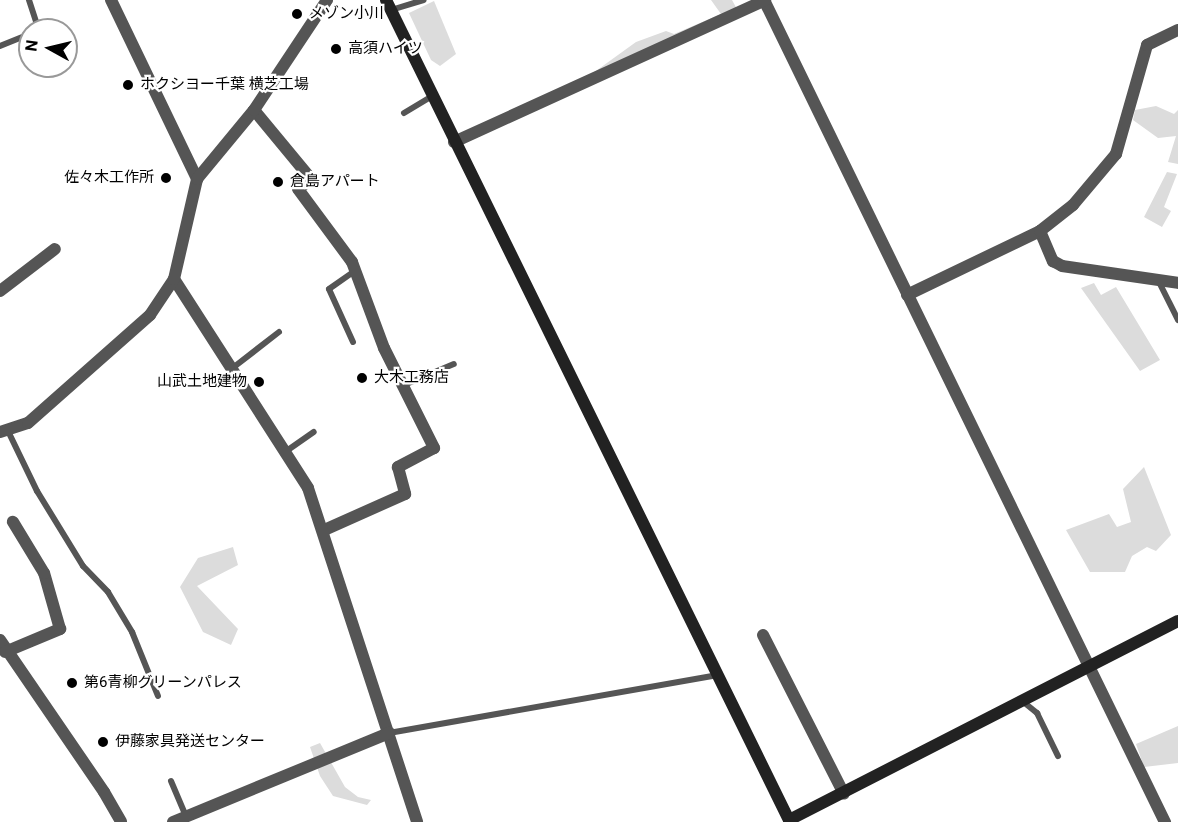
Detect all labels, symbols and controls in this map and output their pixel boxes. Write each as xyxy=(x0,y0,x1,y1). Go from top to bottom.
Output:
place label: メゾン小川 xyxy=(309,5,384,23)
marker: メゾン小川 xyxy=(290,7,304,21)
north arrow xyxy=(18,18,78,78)
text: N xyxy=(21,39,42,53)
place label: 高須ハイツ xyxy=(348,40,423,58)
marker: 高須ハイツ xyxy=(329,42,343,56)
place label: ホクシヨー千葉 横芝工場 xyxy=(140,76,309,94)
marker: ホクシヨー千葉 横芝工場 xyxy=(121,78,135,92)
place label: 佐々木工作所 xyxy=(64,169,154,187)
marker: 佐々木工作所 xyxy=(159,171,173,185)
place label: 倉島アパート xyxy=(290,173,380,191)
marker: 倉島アパート xyxy=(271,175,285,189)
place label: 大木工務店 xyxy=(374,369,449,387)
marker: 大木工務店 xyxy=(355,371,369,385)
place label: 山武土地建物 xyxy=(157,373,247,391)
marker: 山武土地建物 xyxy=(252,375,266,389)
place label: 第6青柳グリーンパレス xyxy=(84,674,242,692)
marker: 第6青柳グリーンパレス xyxy=(65,676,79,690)
place label: 伊藤家具発送センター xyxy=(115,733,265,751)
marker: 伊藤家具発送センター xyxy=(96,735,110,749)

